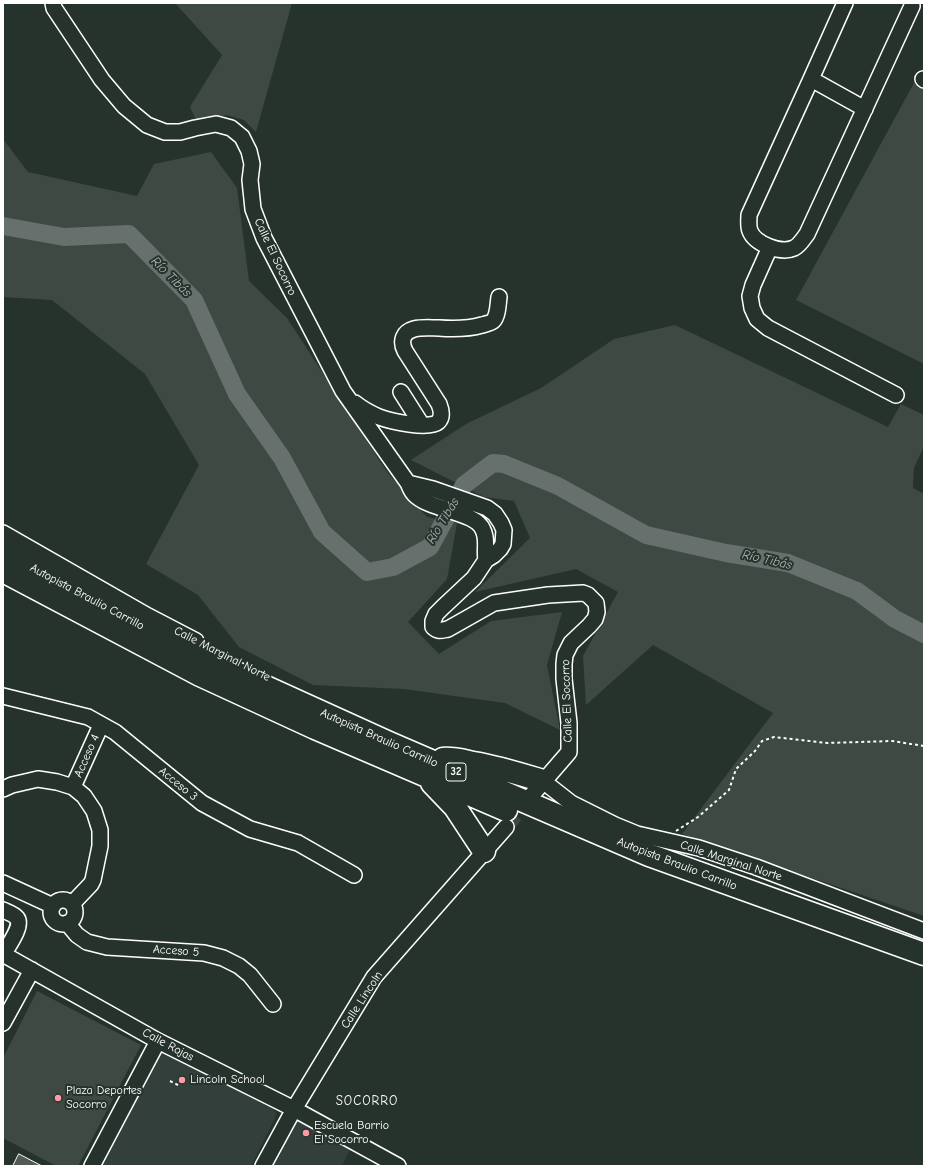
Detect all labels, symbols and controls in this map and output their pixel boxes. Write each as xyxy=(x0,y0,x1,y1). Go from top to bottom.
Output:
street label: Calle El Socorro xyxy=(251,216,299,298)
water label: Río Tibás xyxy=(148,254,194,300)
water label: Río Tibás xyxy=(423,495,463,547)
water label: Río Tibás xyxy=(741,547,793,573)
street label: Autopista Braulio Carrillo xyxy=(27,561,147,633)
street label: Calle Marginal Norte xyxy=(171,623,273,685)
street label: Calle El Socorro xyxy=(558,659,576,743)
street label: Autopista Braulio Carrillo xyxy=(318,706,440,770)
street label: Acceso 4 xyxy=(71,732,103,780)
road number: 32 xyxy=(446,763,466,781)
street label: Acceso 3 xyxy=(156,764,200,804)
street label: Autopista Braulio Carrillo xyxy=(615,834,739,894)
street label: Calle Marginal Norte xyxy=(678,838,784,884)
street label: Acceso 5 xyxy=(152,942,200,960)
street label: Calle Lincoln xyxy=(338,969,386,1031)
street label: Calle Rojas xyxy=(140,1025,196,1065)
place label: Lincoln School xyxy=(190,1073,265,1087)
marker: Lincoln School xyxy=(177,1075,187,1085)
place label: Plaza Deportes Socorro xyxy=(66,1084,142,1112)
marker: Plaza Deportes Socorro xyxy=(53,1093,63,1103)
district label: SOCORRO xyxy=(336,1093,398,1109)
place label: Escuela Barrio El Socorro xyxy=(314,1119,389,1147)
marker: Escuela Barrio El Socorro xyxy=(301,1128,311,1138)

